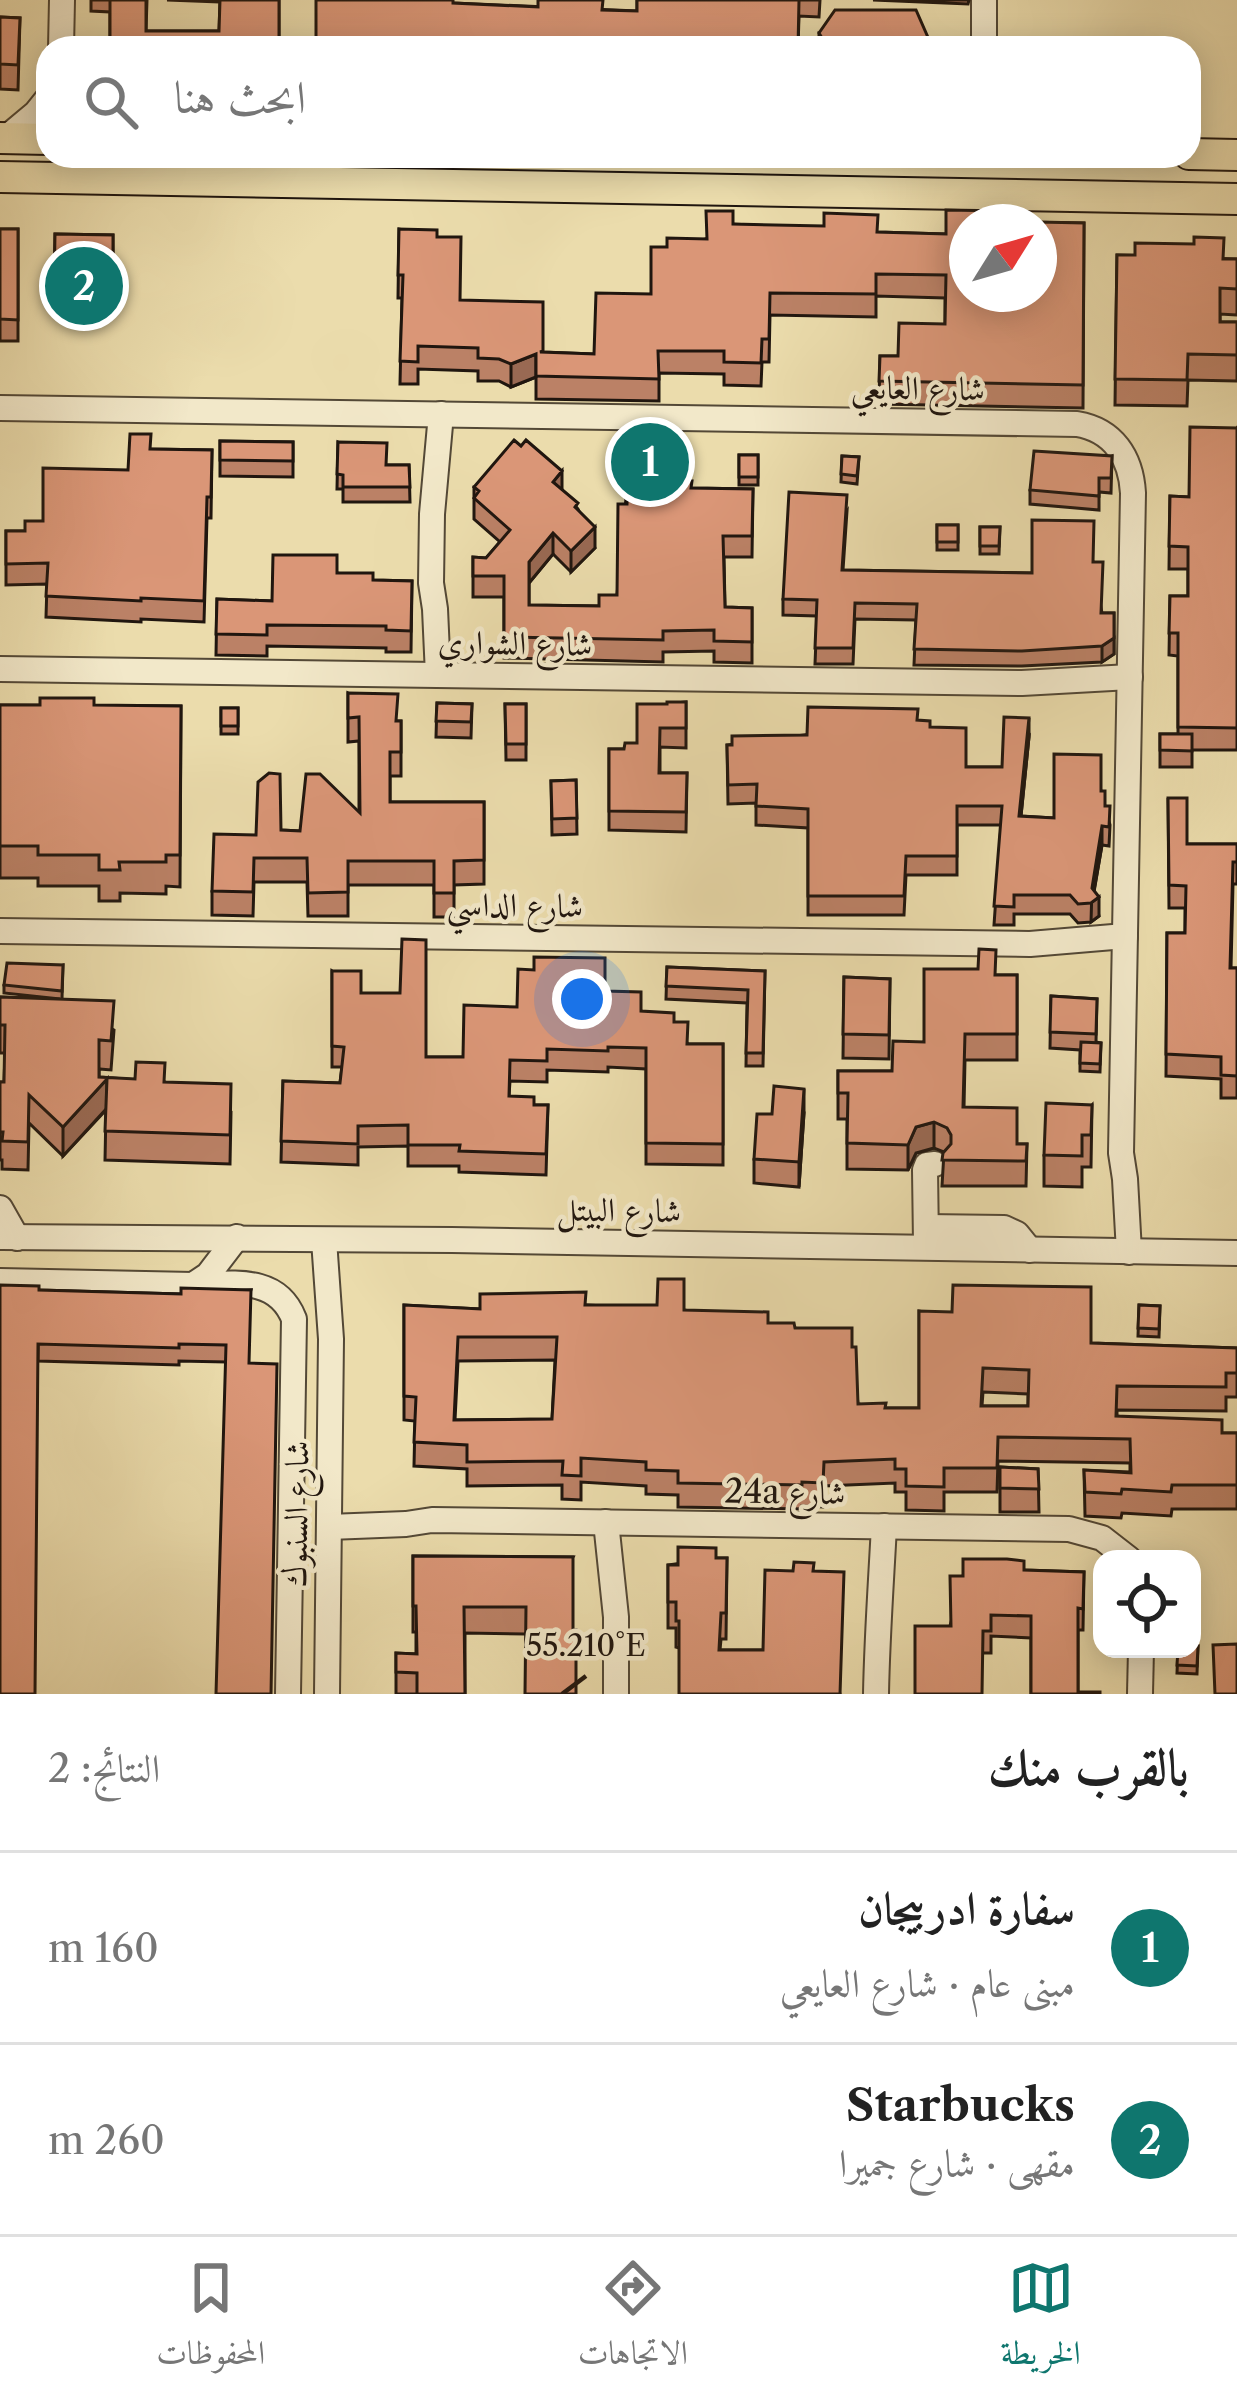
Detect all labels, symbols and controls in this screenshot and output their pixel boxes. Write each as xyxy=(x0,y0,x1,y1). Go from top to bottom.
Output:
search box xyxy=(36,36,1201,168)
icon: search xyxy=(78,69,144,135)
text: ابحث هنا xyxy=(174,69,306,125)
north arrow xyxy=(949,204,1057,312)
pin: 2 xyxy=(45,241,123,331)
street label: شارع العايعي xyxy=(850,366,985,420)
pin: 1 xyxy=(611,417,689,507)
street label: شارع الشواري xyxy=(437,621,593,673)
street label: شارع الداسي xyxy=(446,883,584,938)
your location xyxy=(552,969,612,1029)
street label: شارع البيتل xyxy=(556,1188,682,1240)
street label: شارع السنبوك xyxy=(274,1440,326,1588)
street label: 24a شارع xyxy=(724,1470,846,1522)
map controls xyxy=(1093,1550,1201,1658)
button: locate xyxy=(1093,1550,1201,1658)
text: 55.210°E xyxy=(526,1627,646,1664)
text: بالقرب منك xyxy=(988,1736,1189,1798)
text: النتائج: 2 xyxy=(48,1744,160,1792)
text: سفارة ادربيجان xyxy=(858,1880,1075,1936)
text: 160 m xyxy=(48,1924,159,1972)
text: 1 xyxy=(1141,1924,1159,1972)
text: مبنى عام · شارع العايعي xyxy=(780,1959,1075,2007)
text: Starbucks xyxy=(846,2077,1075,2133)
text: 260 m xyxy=(48,2116,165,2164)
text: 2 xyxy=(1138,2116,1162,2164)
text: مقهى · شارع جميرا xyxy=(839,2139,1075,2187)
tab: المحفوظات xyxy=(156,2255,265,2385)
tab: الاتجاهات xyxy=(578,2255,688,2385)
tab: الخريطة xyxy=(1000,2255,1081,2385)

